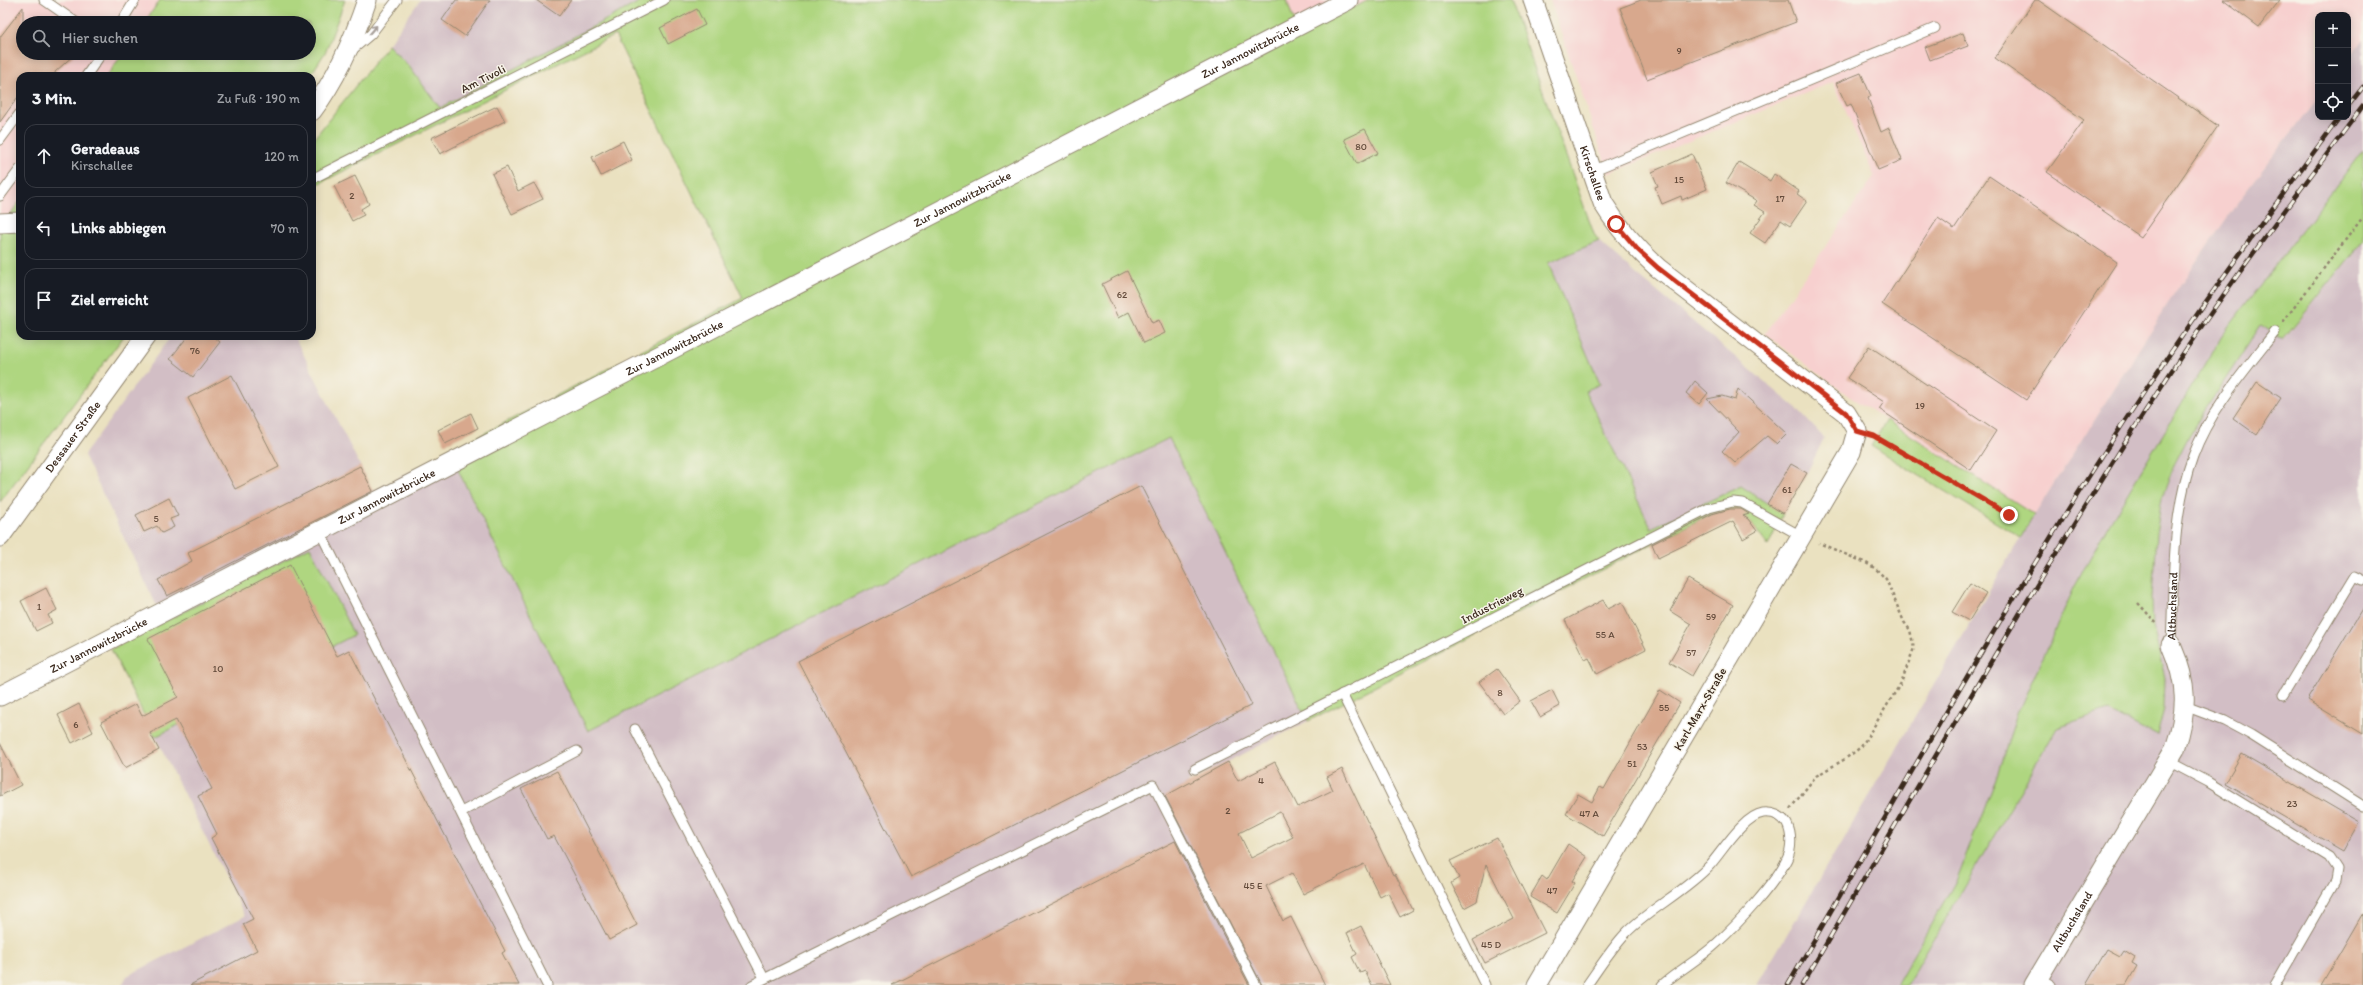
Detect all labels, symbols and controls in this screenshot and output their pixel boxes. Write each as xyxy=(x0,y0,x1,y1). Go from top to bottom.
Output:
map controls xyxy=(2315,12,2351,120)
button: + xyxy=(2315,12,2351,48)
search box xyxy=(16,16,316,60)
street label: Zur Jannowitzbrücke xyxy=(1199,19,1302,81)
one-way arrow xyxy=(369,25,378,36)
icon: search xyxy=(30,27,52,49)
text: Hier suchen xyxy=(62,29,138,47)
house number: 9 xyxy=(1676,44,1682,57)
button: − xyxy=(2315,48,2351,84)
street label: Am Tivoli xyxy=(458,62,508,96)
button: locate xyxy=(2315,84,2351,120)
text: 3 Min. xyxy=(32,88,77,108)
text: Zu Fuß · 190 m xyxy=(217,91,300,106)
text: Geradeaus xyxy=(71,140,140,158)
house number: 80 xyxy=(1355,140,1367,153)
street label: Kirschallee xyxy=(1577,144,1609,203)
icon: ahead xyxy=(33,145,55,167)
text: 120 m xyxy=(264,149,299,164)
text: Kirschallee xyxy=(71,158,133,173)
street label: Zur Jannowitzbrücke xyxy=(911,168,1014,230)
house number: 15 xyxy=(1674,173,1684,186)
house number: 2 xyxy=(349,189,355,202)
house number: 17 xyxy=(1775,192,1785,205)
route start xyxy=(1607,215,1625,233)
icon: left xyxy=(33,217,55,239)
text: Links abbiegen xyxy=(71,219,166,237)
text: 70 m xyxy=(271,221,299,236)
house number: 62 xyxy=(1117,288,1128,301)
icon: arrive xyxy=(33,289,55,311)
text: Ziel erreicht xyxy=(71,291,148,309)
street label: Zur Jannowitzbrücke xyxy=(623,317,726,379)
house number: 76 xyxy=(190,344,200,357)
street label: Dessauer Straße xyxy=(42,398,104,475)
house number: 19 xyxy=(1915,399,1925,412)
street label: Zur Jannowitzbrücke xyxy=(335,465,438,527)
house number: 61 xyxy=(1782,483,1792,496)
route end xyxy=(2000,506,2018,524)
house number: 5 xyxy=(153,512,159,525)
street label: Altbuchsland xyxy=(2164,571,2181,640)
street label: Industrieweg xyxy=(1459,583,1526,627)
house number: 1 xyxy=(37,600,42,613)
house number: 59 xyxy=(1706,610,1716,623)
street label: Zur Jannowitzbrücke xyxy=(47,614,150,676)
house number: 55 A xyxy=(1595,628,1615,641)
house number: 57 xyxy=(1686,646,1696,659)
house number: 10 xyxy=(213,662,223,675)
street label: Karl-Marx-Straße xyxy=(1671,665,1730,753)
house number: 8 xyxy=(1497,686,1503,699)
house number: 55 xyxy=(1659,701,1669,714)
house number: 6 xyxy=(73,718,79,731)
house number: 53 xyxy=(1637,740,1648,753)
house number: 51 xyxy=(1627,757,1637,770)
house number: 4 xyxy=(1258,774,1264,787)
house number: 23 xyxy=(2287,797,2298,810)
house number: 2 xyxy=(1225,804,1231,817)
house number: 47 A xyxy=(1579,807,1599,820)
house number: 45 E xyxy=(1243,879,1263,892)
house number: 47 xyxy=(1547,884,1558,897)
street label: Altbuchsland xyxy=(2049,888,2096,954)
house number: 45 D xyxy=(1481,938,1501,951)

